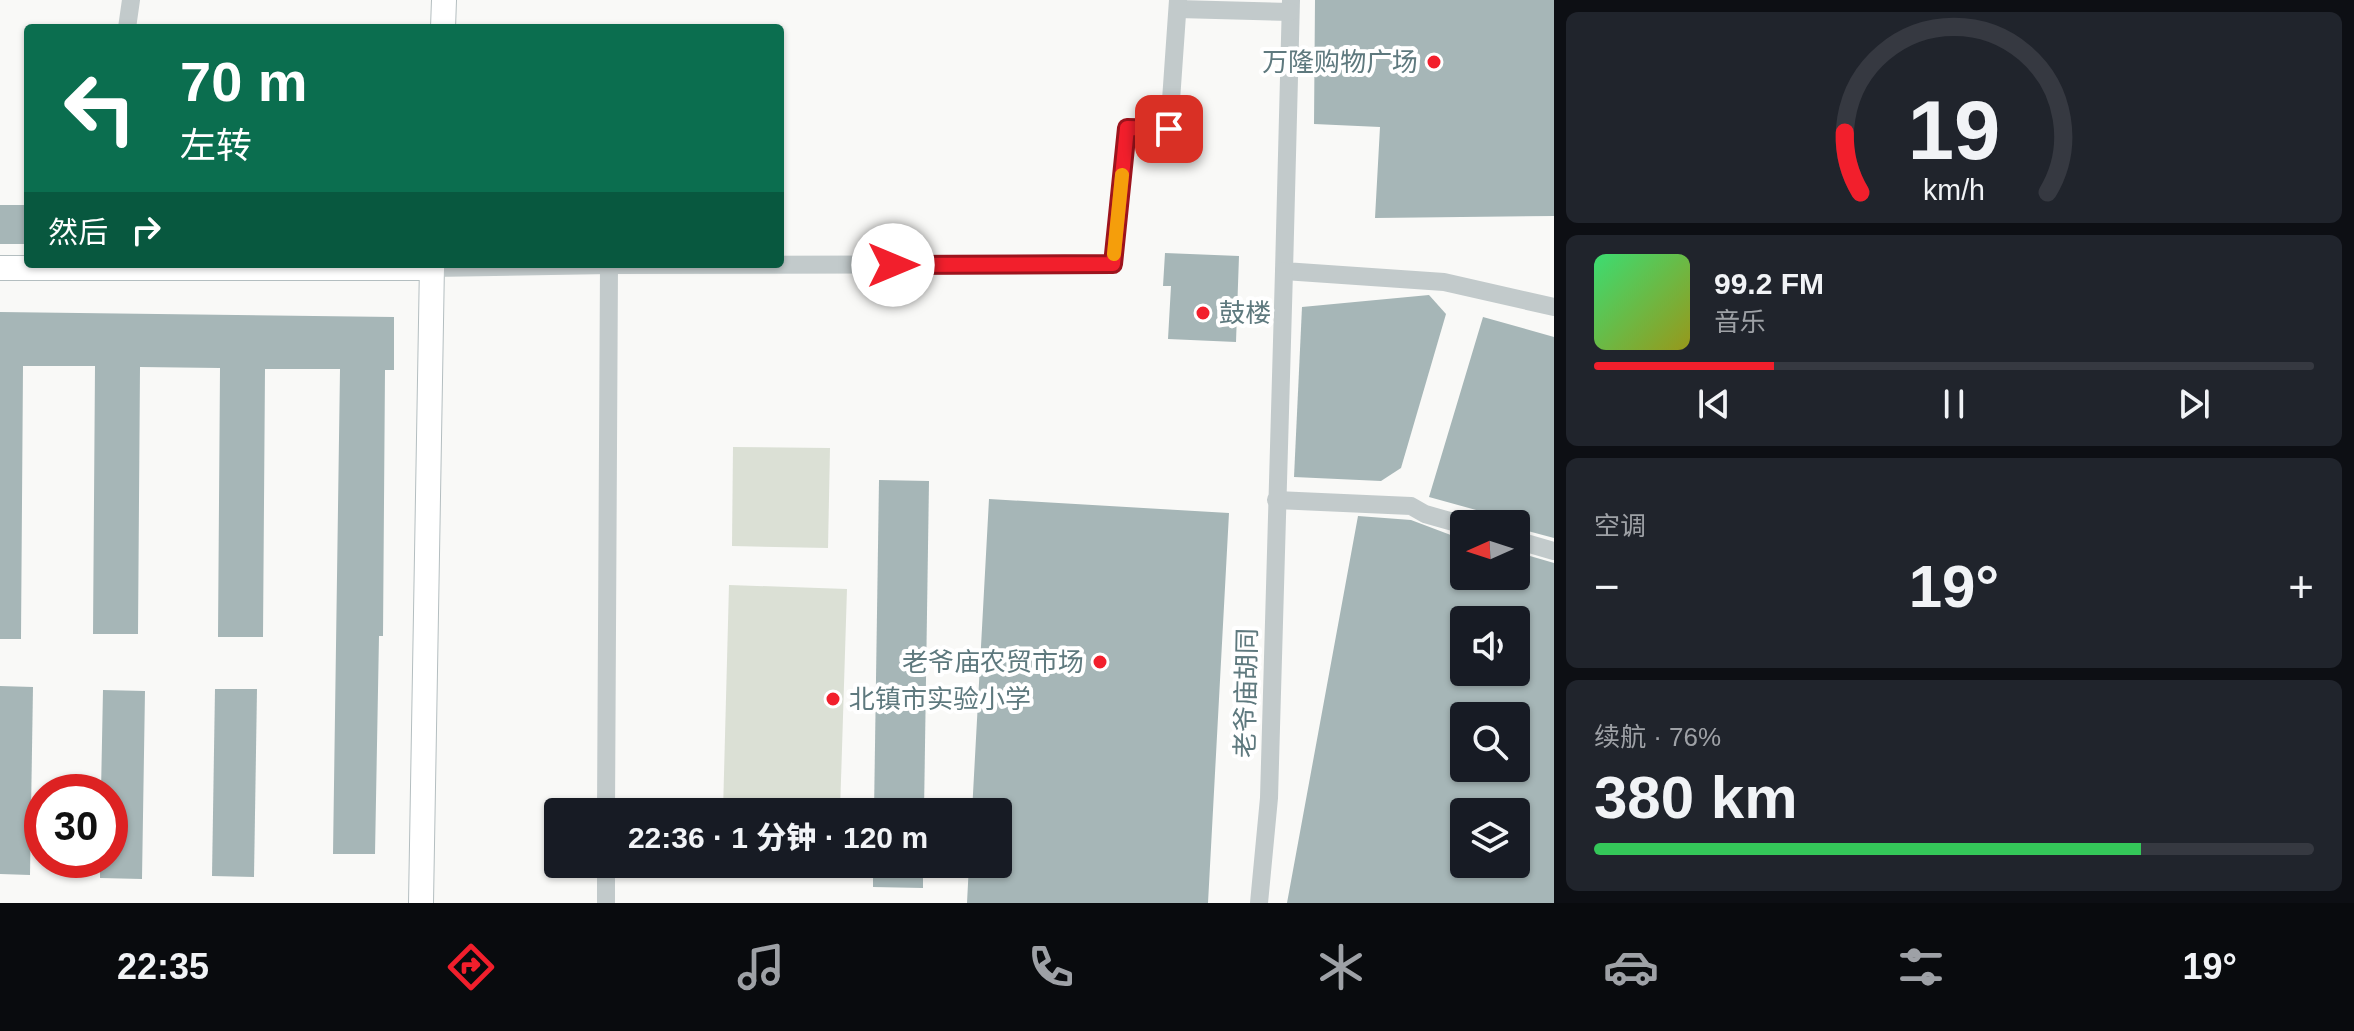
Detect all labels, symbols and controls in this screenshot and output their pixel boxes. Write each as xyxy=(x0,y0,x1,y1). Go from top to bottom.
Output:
place label: 万隆购物广场 xyxy=(1262,47,1418,77)
text: 70 m xyxy=(180,50,308,113)
marker: 万隆购物广场 xyxy=(1425,53,1443,71)
icon: left xyxy=(48,56,152,160)
text: 19 xyxy=(1908,84,2000,177)
pin xyxy=(1135,95,1203,163)
icon: arrive xyxy=(1147,107,1191,151)
text: 左转 xyxy=(180,125,252,166)
text: km/h xyxy=(1923,175,1985,207)
icon: right xyxy=(124,208,168,252)
text: 然后 xyxy=(48,216,108,249)
position arrow xyxy=(851,223,935,307)
text: 99.2 FM xyxy=(1714,267,1824,300)
place label: 鼓楼 xyxy=(1219,298,1271,328)
marker: 鼓楼 xyxy=(1194,304,1212,322)
text: 音乐 xyxy=(1714,307,1766,337)
icon: previous xyxy=(1692,382,1736,426)
icon: pause xyxy=(1932,382,1976,426)
icon: next xyxy=(2172,382,2216,426)
north arrow xyxy=(1450,510,1530,590)
map controls xyxy=(1450,510,1530,878)
text: 空调 xyxy=(1594,511,1646,541)
text: 19° xyxy=(1909,553,1999,620)
text: − xyxy=(1594,562,1620,611)
text: + xyxy=(2288,562,2314,611)
button: sound xyxy=(1450,606,1530,686)
street label: 老爷庙胡同 xyxy=(1230,628,1262,758)
place label: 老爷庙农贸市场 xyxy=(902,647,1084,677)
marker: 老爷庙农贸市场 xyxy=(1091,653,1109,671)
place label: 北镇市实验小学 xyxy=(849,684,1031,714)
marker: 北镇市实验小学 xyxy=(824,690,842,708)
button: search xyxy=(1450,702,1530,782)
text: 续航 · 76% xyxy=(1594,722,1721,752)
text: 380 km xyxy=(1594,764,1798,831)
speed limit sign: 30 xyxy=(24,774,128,878)
button: layers xyxy=(1450,798,1530,878)
text: 22:36 · 1 分钟 · 120 m xyxy=(628,821,928,854)
icon: directions xyxy=(443,939,499,995)
icon: music xyxy=(733,939,789,995)
icon: phone xyxy=(1023,939,1079,995)
icon: climate xyxy=(1313,939,1369,995)
icon: car xyxy=(1603,939,1659,995)
icon: filters xyxy=(1893,939,1949,995)
text: 22:35 xyxy=(117,946,209,987)
text: 19° xyxy=(2182,946,2237,987)

